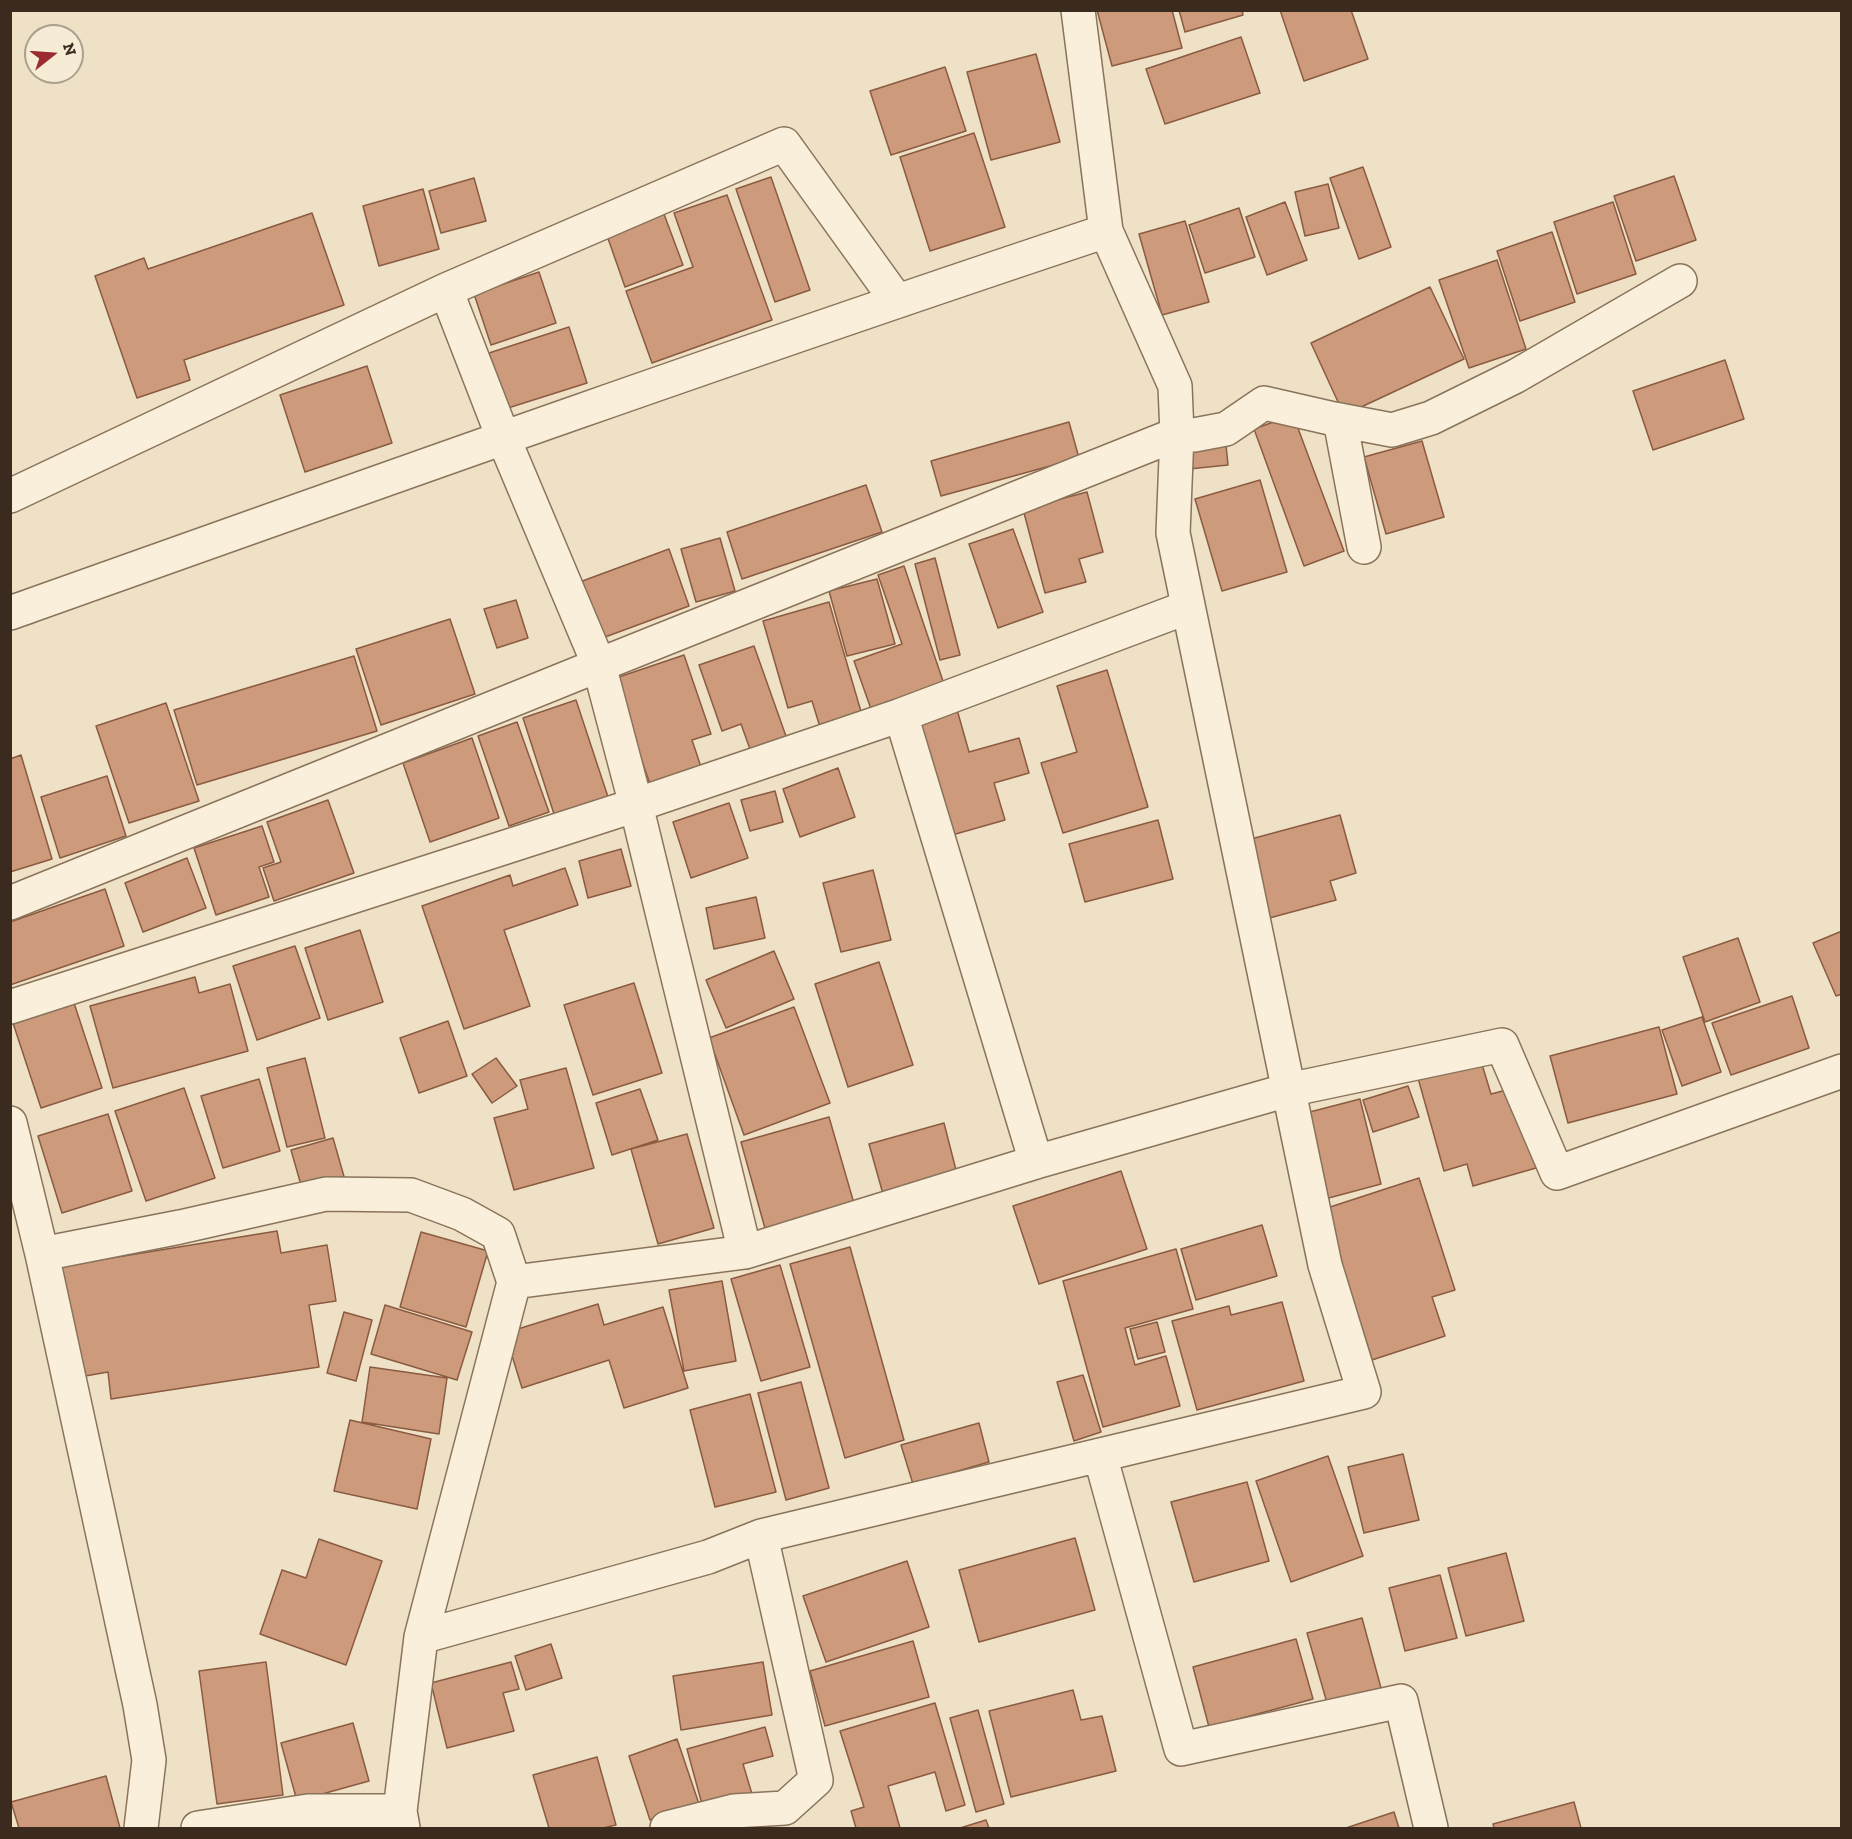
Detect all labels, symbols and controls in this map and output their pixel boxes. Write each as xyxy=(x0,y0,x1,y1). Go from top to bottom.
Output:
north arrow xyxy=(24,24,84,84)
text: N xyxy=(59,41,81,58)

